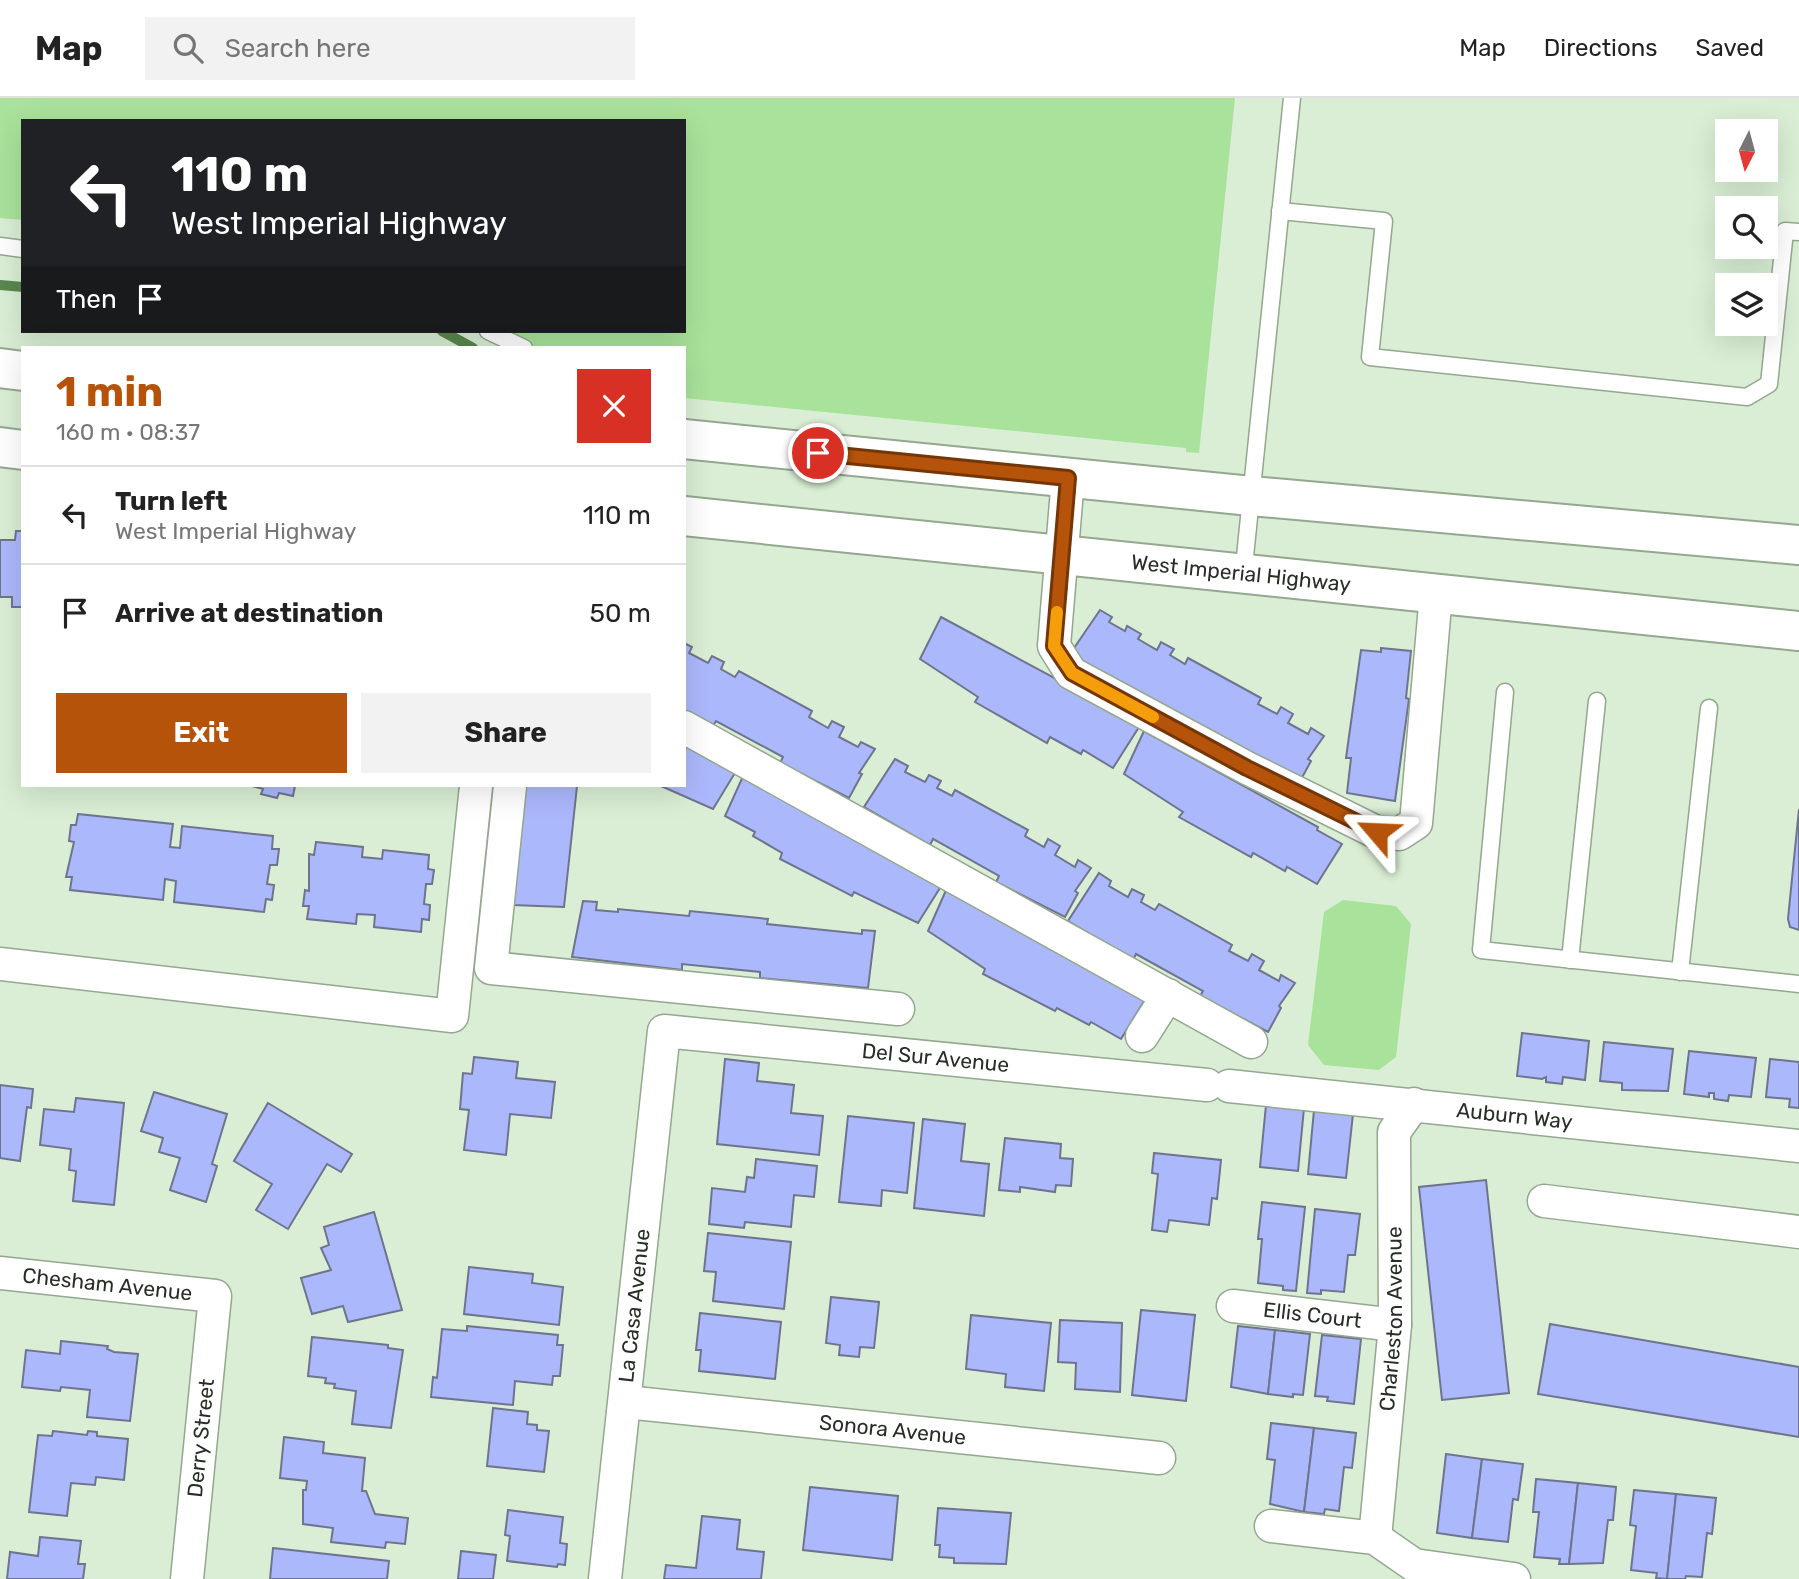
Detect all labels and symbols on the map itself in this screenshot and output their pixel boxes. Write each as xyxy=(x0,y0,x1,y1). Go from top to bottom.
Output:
north arrow xyxy=(1715,119,1778,182)
pin xyxy=(788,423,848,483)
street label: West Imperial Highway xyxy=(1130,549,1353,597)
position arrow xyxy=(1340,795,1414,869)
street label: Del Sur Avenue xyxy=(861,1038,1010,1077)
street label: Auburn Way xyxy=(1455,1097,1574,1134)
street label: Charleston Avenue xyxy=(1374,1226,1407,1412)
street label: La Casa Avenue xyxy=(613,1227,655,1384)
street label: Chesham Avenue xyxy=(21,1262,194,1305)
street label: Ellis Court xyxy=(1262,1297,1363,1333)
street label: Derry Street xyxy=(182,1377,219,1498)
street label: Sonora Avenue xyxy=(818,1409,967,1450)

